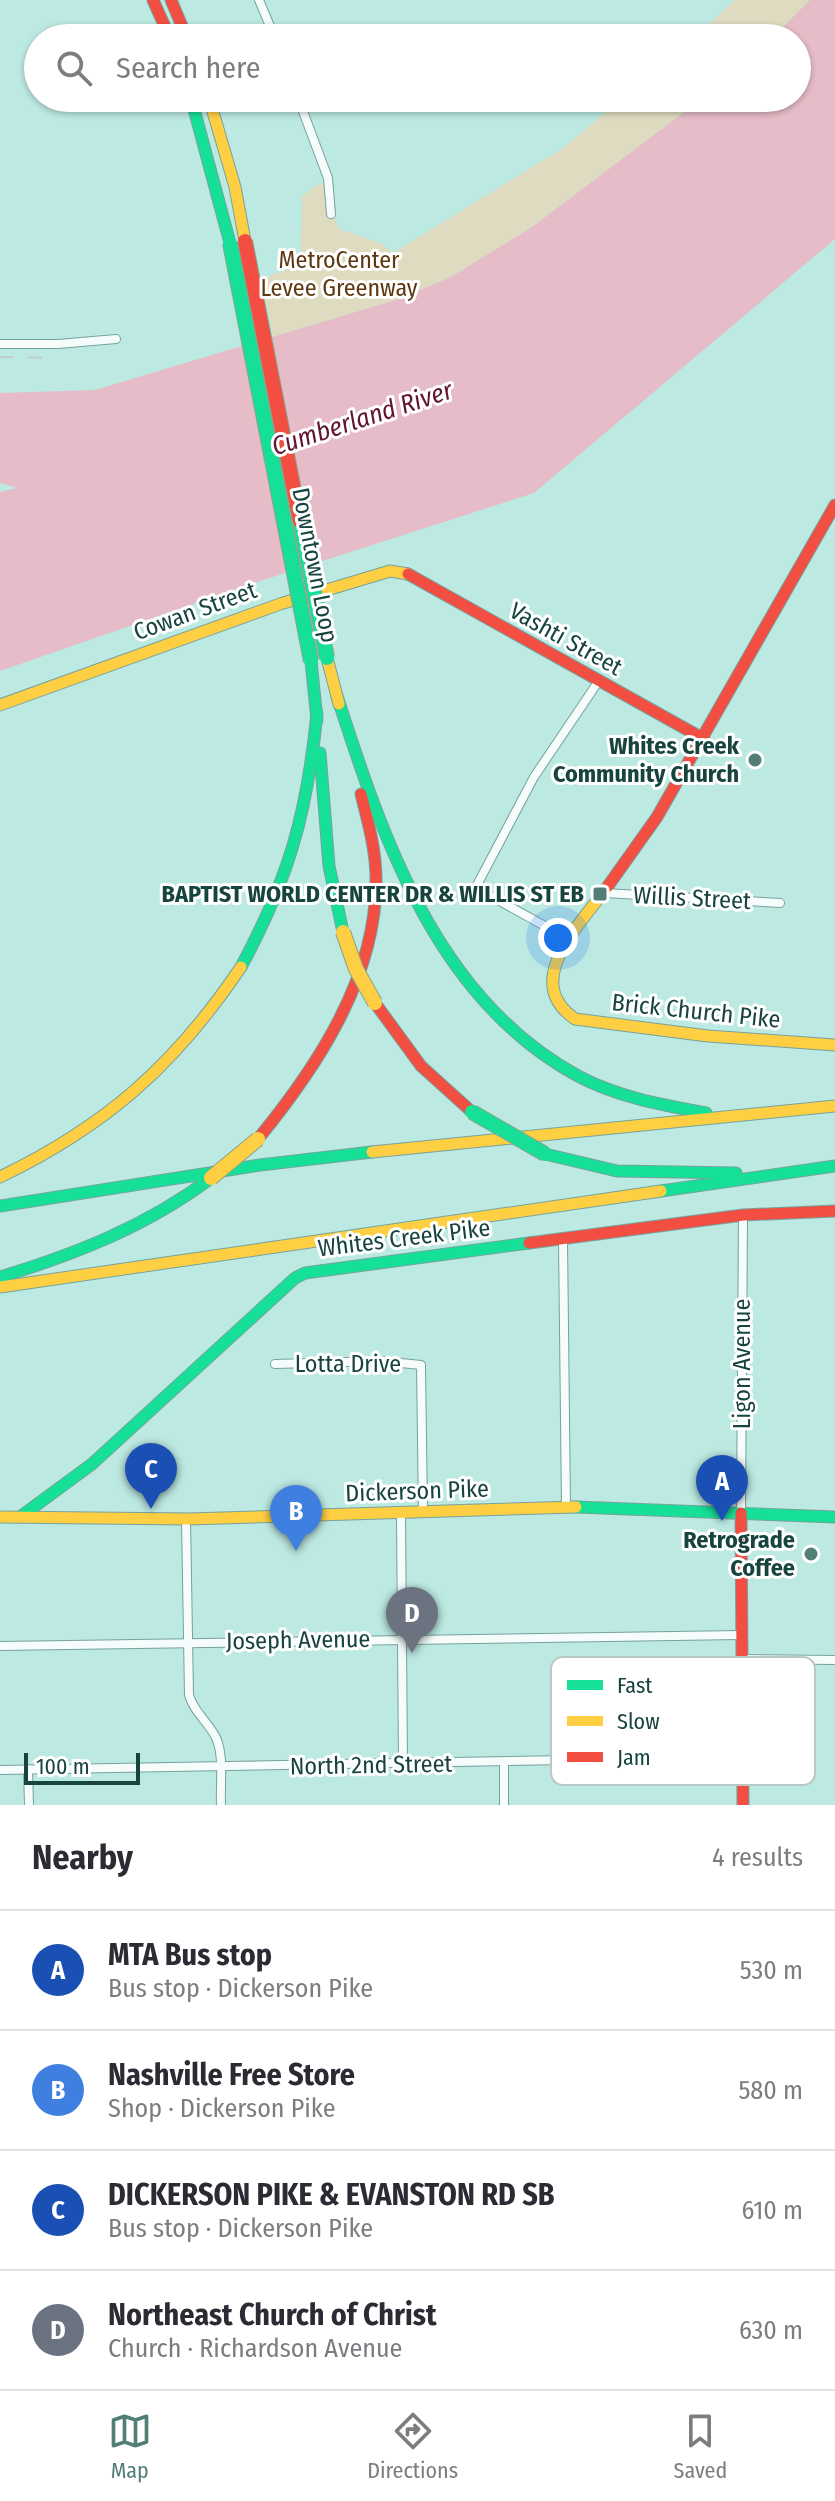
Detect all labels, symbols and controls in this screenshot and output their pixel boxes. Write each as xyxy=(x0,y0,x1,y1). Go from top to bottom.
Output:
search box xyxy=(24,24,811,112)
icon: search xyxy=(52,46,96,90)
text: Search here xyxy=(116,50,261,86)
park label: MetroCenter Levee Greenway xyxy=(260,246,418,302)
water label: Cumberland River xyxy=(268,374,457,462)
street label: Downtown Loop xyxy=(286,485,344,645)
street label: Cowan Street xyxy=(130,576,260,646)
street label: Vashti Street xyxy=(505,597,627,681)
place label: Whites Creek Community Church xyxy=(553,732,740,788)
marker: Whites Creek Community Church xyxy=(746,751,764,769)
place label: BAPTIST WORLD CENTER DR & WILLIS ST EB xyxy=(162,880,584,908)
street label: Willis Street xyxy=(633,881,752,915)
marker: BAPTIST WORLD CENTER DR & WILLIS ST EB xyxy=(591,885,609,903)
your location xyxy=(538,918,578,958)
street label: Brick Church Pike xyxy=(610,988,782,1034)
street label: Whites Creek Pike xyxy=(316,1214,492,1262)
street label: Ligon Avenue xyxy=(728,1299,756,1429)
street label: Lotta Drive xyxy=(295,1350,401,1378)
pin: C xyxy=(125,1443,177,1509)
pin: A xyxy=(696,1455,748,1521)
street label: Dickerson Pike xyxy=(345,1475,489,1507)
pin: B xyxy=(270,1485,322,1551)
place label: Retrograde Coffee xyxy=(683,1526,795,1582)
marker: Retrograde Coffee xyxy=(802,1545,820,1563)
pin: D xyxy=(386,1587,438,1653)
street label: Joseph Avenue xyxy=(226,1625,370,1655)
legend xyxy=(551,1657,815,1785)
text: Fast xyxy=(617,1672,653,1699)
text: Slow xyxy=(617,1708,660,1735)
text: Jam xyxy=(617,1744,651,1771)
scale bar xyxy=(24,1749,140,1785)
street label: North 2nd Street xyxy=(290,1750,453,1780)
text: 100 m xyxy=(36,1753,90,1780)
text: Nearby xyxy=(32,1837,133,1878)
text: 4 results xyxy=(712,1842,803,1873)
text: MTA Bus stop xyxy=(108,1937,272,1973)
text: A xyxy=(51,1955,65,1986)
text: 530 m xyxy=(740,1955,803,1986)
text: Bus stop · Dickerson Pike xyxy=(108,1973,373,2004)
text: Nashville Free Store xyxy=(108,2057,355,2093)
text: B xyxy=(51,2075,65,2106)
text: 580 m xyxy=(738,2075,803,2106)
text: Shop · Dickerson Pike xyxy=(108,2093,336,2124)
text: DICKERSON PIKE & EVANSTON RD SB xyxy=(108,2177,555,2213)
text: C xyxy=(51,2195,65,2226)
text: 610 m xyxy=(741,2195,803,2226)
text: Bus stop · Dickerson Pike xyxy=(108,2213,373,2244)
text: Northeast Church of Christ xyxy=(108,2297,437,2333)
text: D xyxy=(50,2315,66,2346)
text: 630 m xyxy=(739,2315,803,2346)
text: Church · Richardson Avenue xyxy=(108,2333,402,2364)
tab: Map xyxy=(108,2409,152,2484)
tab: Directions xyxy=(367,2409,458,2484)
tab: Saved xyxy=(674,2409,727,2484)

